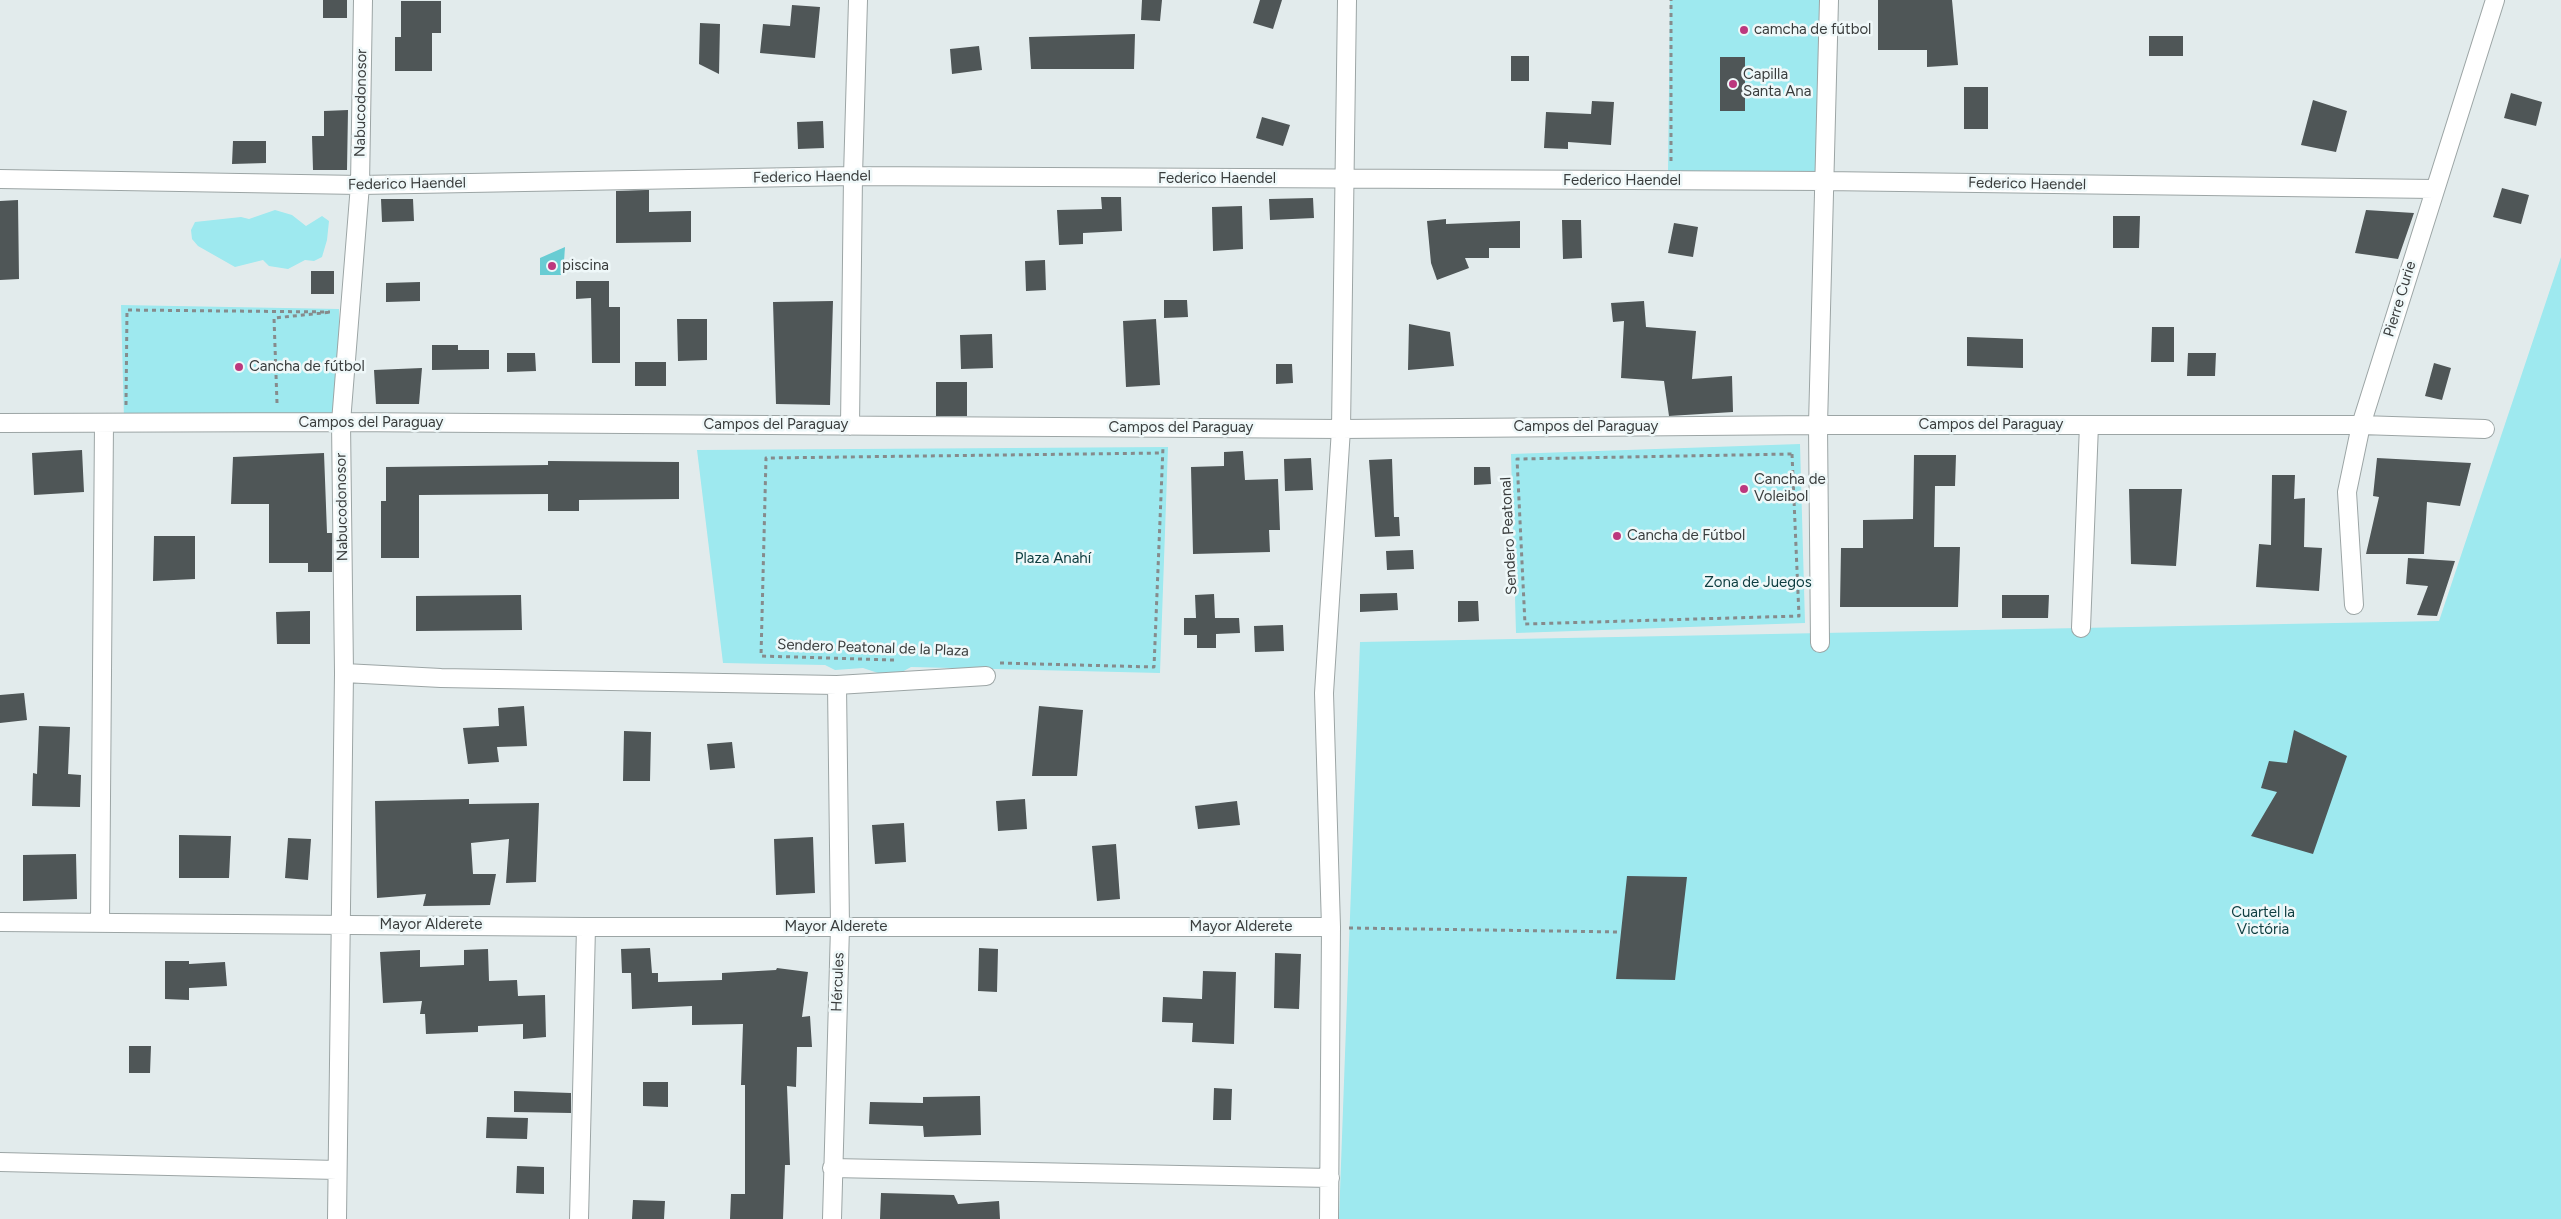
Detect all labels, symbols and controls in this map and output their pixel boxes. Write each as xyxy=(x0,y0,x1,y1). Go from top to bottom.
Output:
place label: camcha de fútbol xyxy=(1754,21,1871,39)
marker: camcha de fútbol xyxy=(1738,24,1750,36)
street label: Nabucodonosor xyxy=(351,49,371,157)
place label: Capilla Santa Ana xyxy=(1743,66,1811,101)
marker: Capilla Santa Ana xyxy=(1727,78,1739,90)
street label: Federico Haendel xyxy=(753,167,871,187)
street label: Federico Haendel xyxy=(1158,170,1276,188)
street label: Federico Haendel xyxy=(1563,172,1681,190)
street label: Federico Haendel xyxy=(348,174,466,194)
street label: Federico Haendel xyxy=(1968,174,2086,194)
place label: piscina xyxy=(562,257,609,275)
street label: Pierre Curie xyxy=(2380,259,2420,339)
marker: piscina xyxy=(546,260,558,272)
place label: Cancha de fútbol xyxy=(249,358,365,376)
marker: Cancha de fútbol xyxy=(233,361,245,373)
street label: Campos del Paraguay xyxy=(299,414,443,432)
street label: Campos del Paraguay xyxy=(704,416,848,434)
street label: Campos del Paraguay xyxy=(1919,416,2063,434)
street label: Campos del Paraguay xyxy=(1514,418,1658,436)
street label: Campos del Paraguay xyxy=(1109,419,1253,437)
street label: Nabucodonosor xyxy=(332,453,352,561)
place label: Cancha de Voleibol xyxy=(1754,471,1826,506)
street label: Sendero Peatonal xyxy=(1497,476,1521,596)
marker: Cancha de Voleibol xyxy=(1738,483,1750,495)
place label: Cancha de Fútbol xyxy=(1627,527,1745,545)
marker: Cancha de Fútbol xyxy=(1611,530,1623,542)
park label: Plaza Anahí xyxy=(1015,550,1091,568)
park label: Zona de Juegos xyxy=(1704,574,1812,592)
street label: Sendero Peatonal de la Plaza xyxy=(777,636,969,660)
park label: Cuartel la Victória xyxy=(2231,904,2295,939)
street label: Mayor Alderete xyxy=(380,916,482,934)
street label: Mayor Alderete xyxy=(785,918,887,936)
street label: Mayor Alderete xyxy=(1190,918,1292,936)
street label: Hércules xyxy=(828,952,848,1012)

